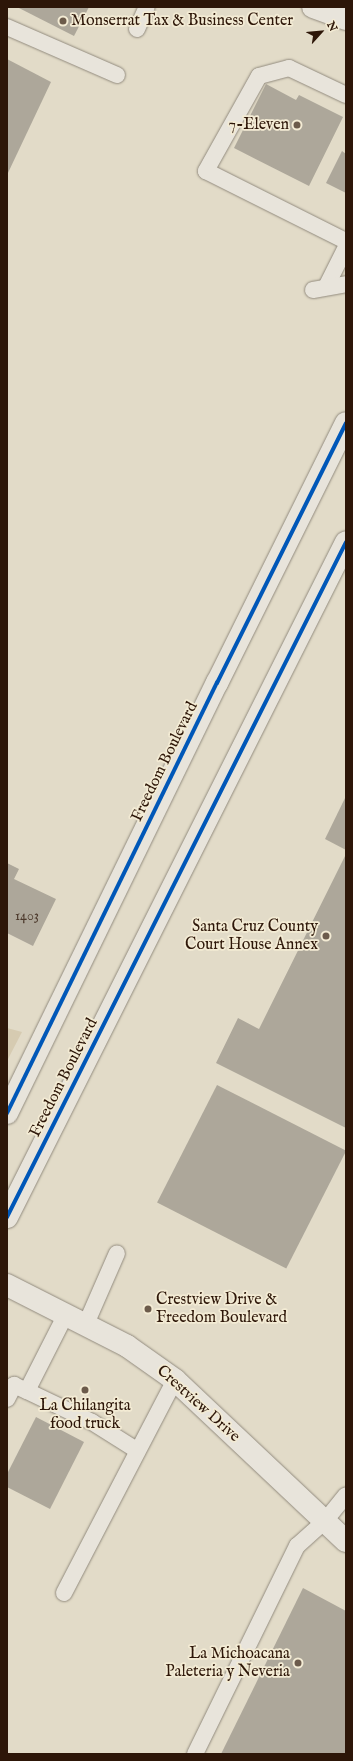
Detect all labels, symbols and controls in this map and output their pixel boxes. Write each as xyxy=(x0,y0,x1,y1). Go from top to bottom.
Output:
place label: Monserrat Tax & Business Center xyxy=(71,11,293,31)
north arrow xyxy=(301,12,341,52)
marker: Monserrat Tax & Business Center xyxy=(58,16,68,26)
text: N xyxy=(323,19,340,34)
place label: 7-Eleven xyxy=(228,115,289,135)
marker: 7-Eleven xyxy=(292,120,302,130)
street label: Freedom Boulevard xyxy=(128,699,202,825)
house number: 1403 xyxy=(15,908,39,924)
place label: Santa Cruz County Court House Annex xyxy=(185,917,318,955)
marker: Santa Cruz County Court House Annex xyxy=(321,931,331,941)
street label: Freedom Boulevard xyxy=(26,1015,102,1141)
place label: Crestview Drive & Freedom Boulevard xyxy=(156,1290,287,1328)
marker: Crestview Drive & Freedom Boulevard xyxy=(143,1304,153,1314)
street label: Crestview Drive xyxy=(152,1362,244,1446)
marker: La Chilangita food truck xyxy=(80,1385,90,1395)
place label: La Chilangita food truck xyxy=(39,1396,131,1434)
place label: La Michoacana Paleteria y Neveria xyxy=(165,1644,290,1682)
marker: La Michoacana Paleteria y Neveria xyxy=(293,1658,303,1668)

